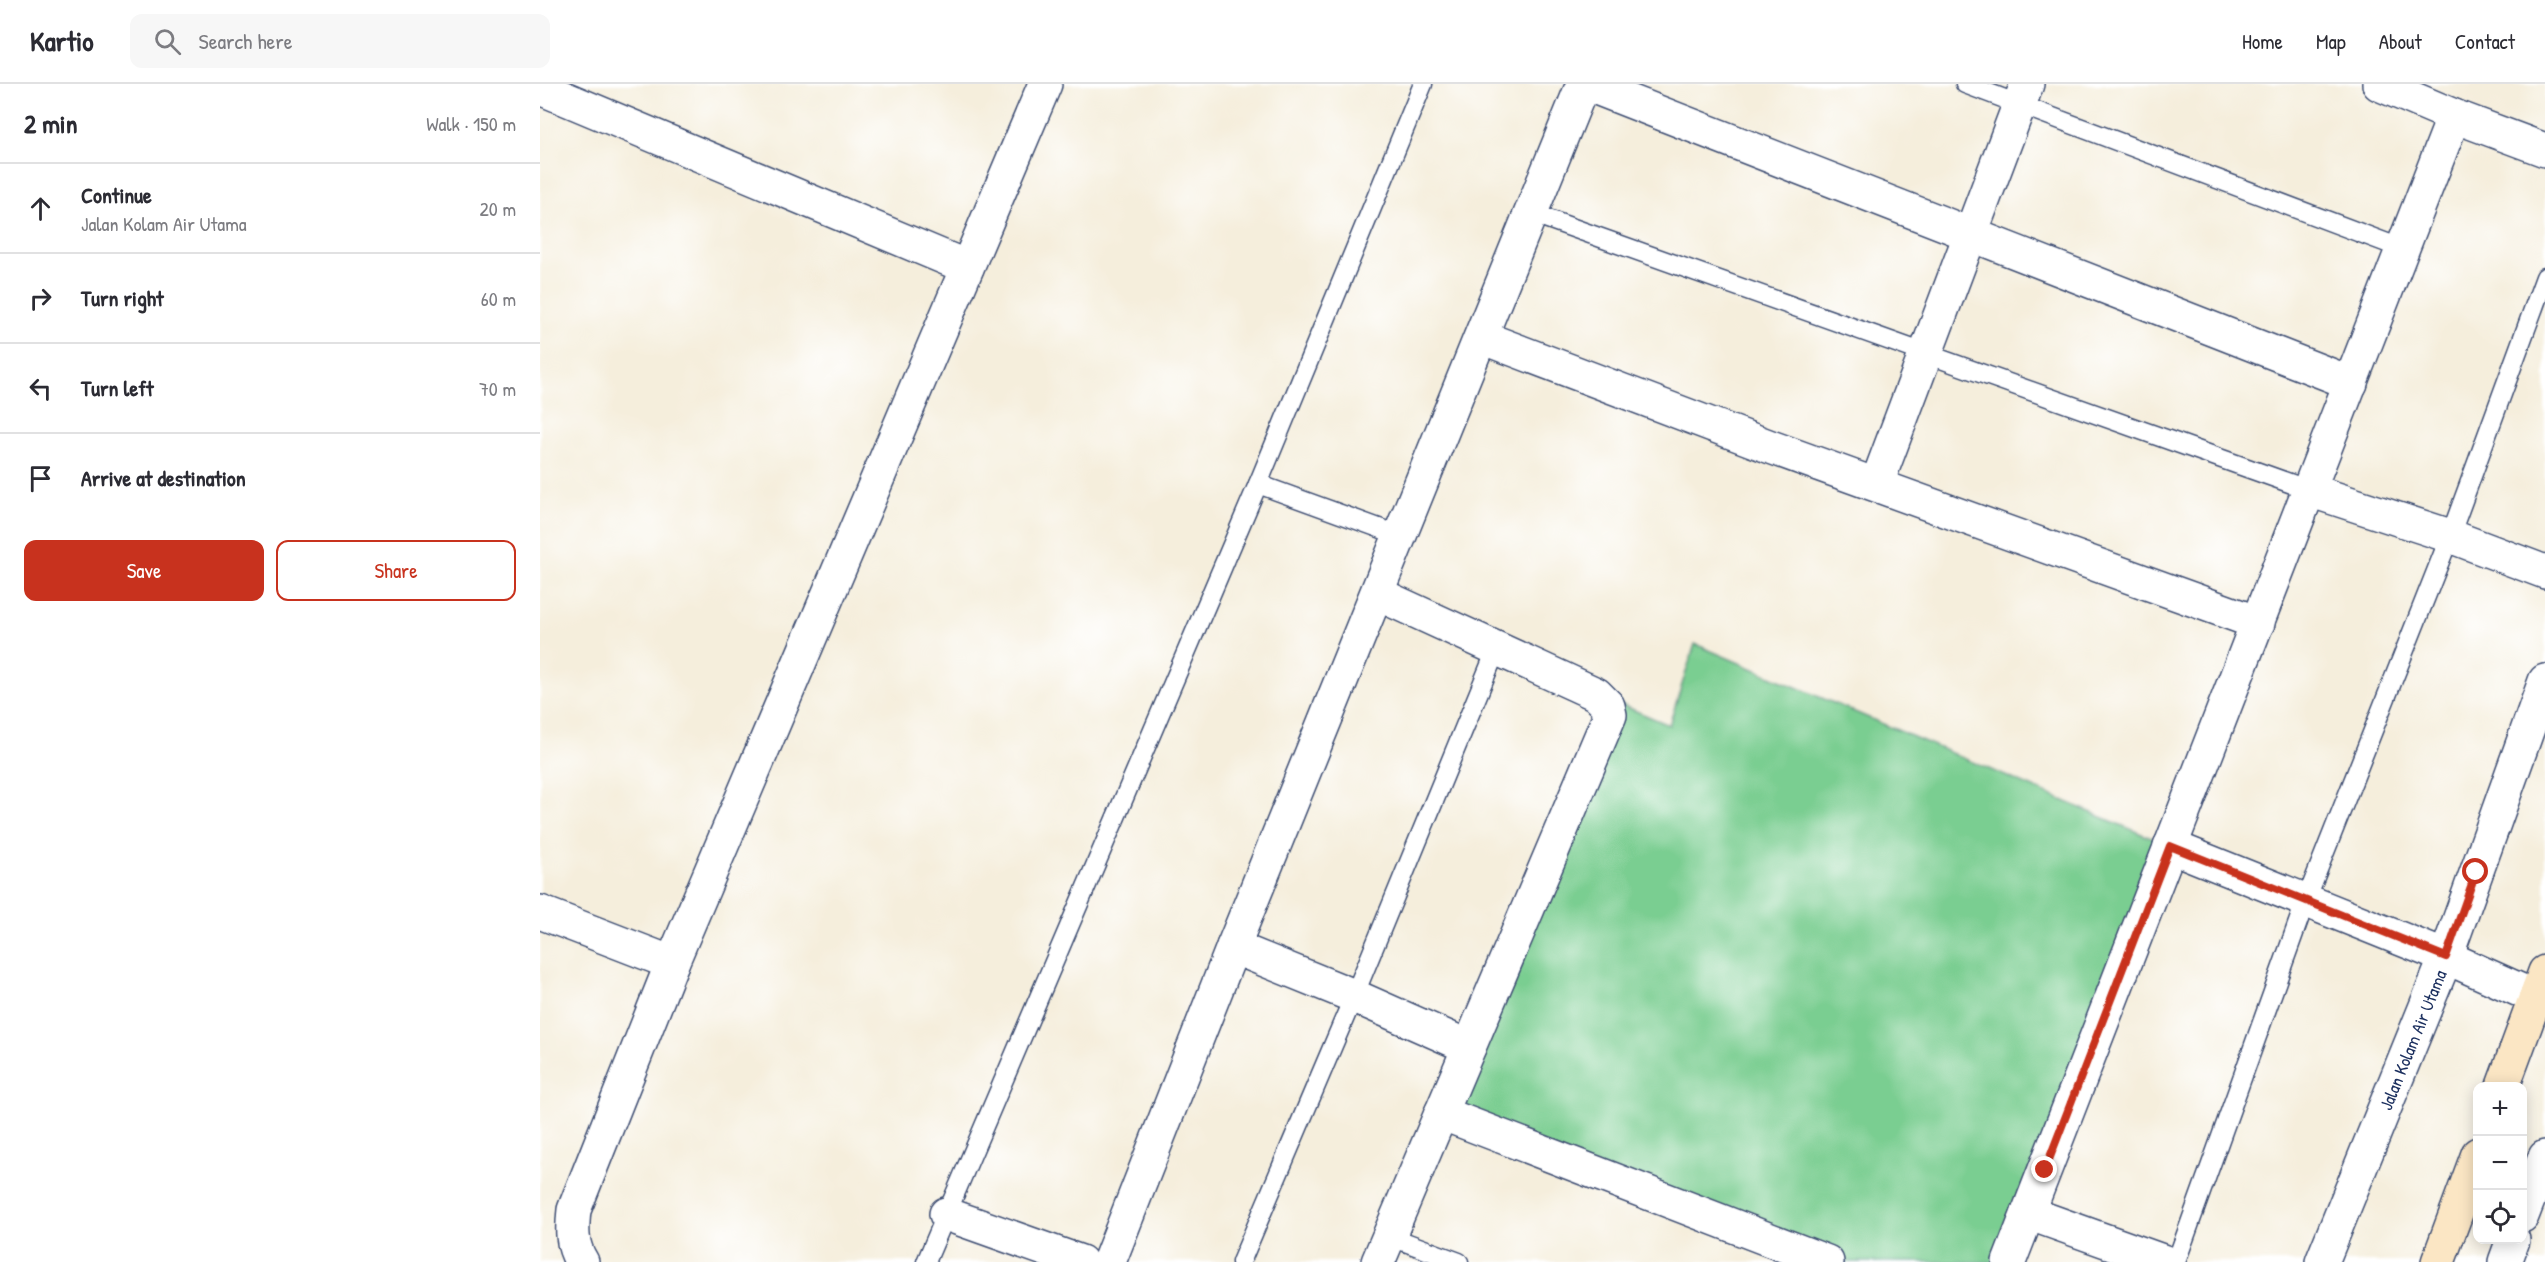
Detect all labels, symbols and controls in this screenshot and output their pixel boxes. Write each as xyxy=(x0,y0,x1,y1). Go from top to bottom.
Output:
search box xyxy=(130,14,550,68)
text: Kartio xyxy=(30,22,94,60)
icon: search xyxy=(151,25,184,58)
text: Search here xyxy=(199,26,293,56)
text: Home xyxy=(2242,27,2283,56)
text: Map xyxy=(2316,27,2346,56)
text: About xyxy=(2379,27,2422,56)
text: Contact xyxy=(2455,27,2515,56)
text: 2 min xyxy=(24,106,77,141)
text: Walk · 150 m xyxy=(426,110,516,137)
text: Continue xyxy=(81,180,152,210)
icon: ahead xyxy=(24,192,57,225)
text: 20 m xyxy=(479,195,516,222)
text: Jalan Kolam Air Utama xyxy=(81,210,247,237)
icon: right xyxy=(24,282,57,315)
text: Turn right xyxy=(81,283,164,313)
text: 60 m xyxy=(481,285,516,312)
icon: left xyxy=(24,372,57,405)
text: Turn left xyxy=(81,373,154,403)
text: 70 m xyxy=(479,375,516,402)
icon: arrive xyxy=(24,462,57,495)
text: Arrive at destination xyxy=(81,463,246,493)
button: Save xyxy=(24,540,264,601)
button: Share xyxy=(276,540,516,601)
route start xyxy=(2462,858,2488,884)
street label: Jalan Kolam Air Utama xyxy=(2373,966,2452,1113)
map controls xyxy=(2473,1082,2527,1244)
button: + xyxy=(2473,1082,2527,1136)
button: − xyxy=(2473,1136,2527,1190)
route end xyxy=(2031,1156,2057,1182)
button: locate xyxy=(2473,1190,2527,1244)

